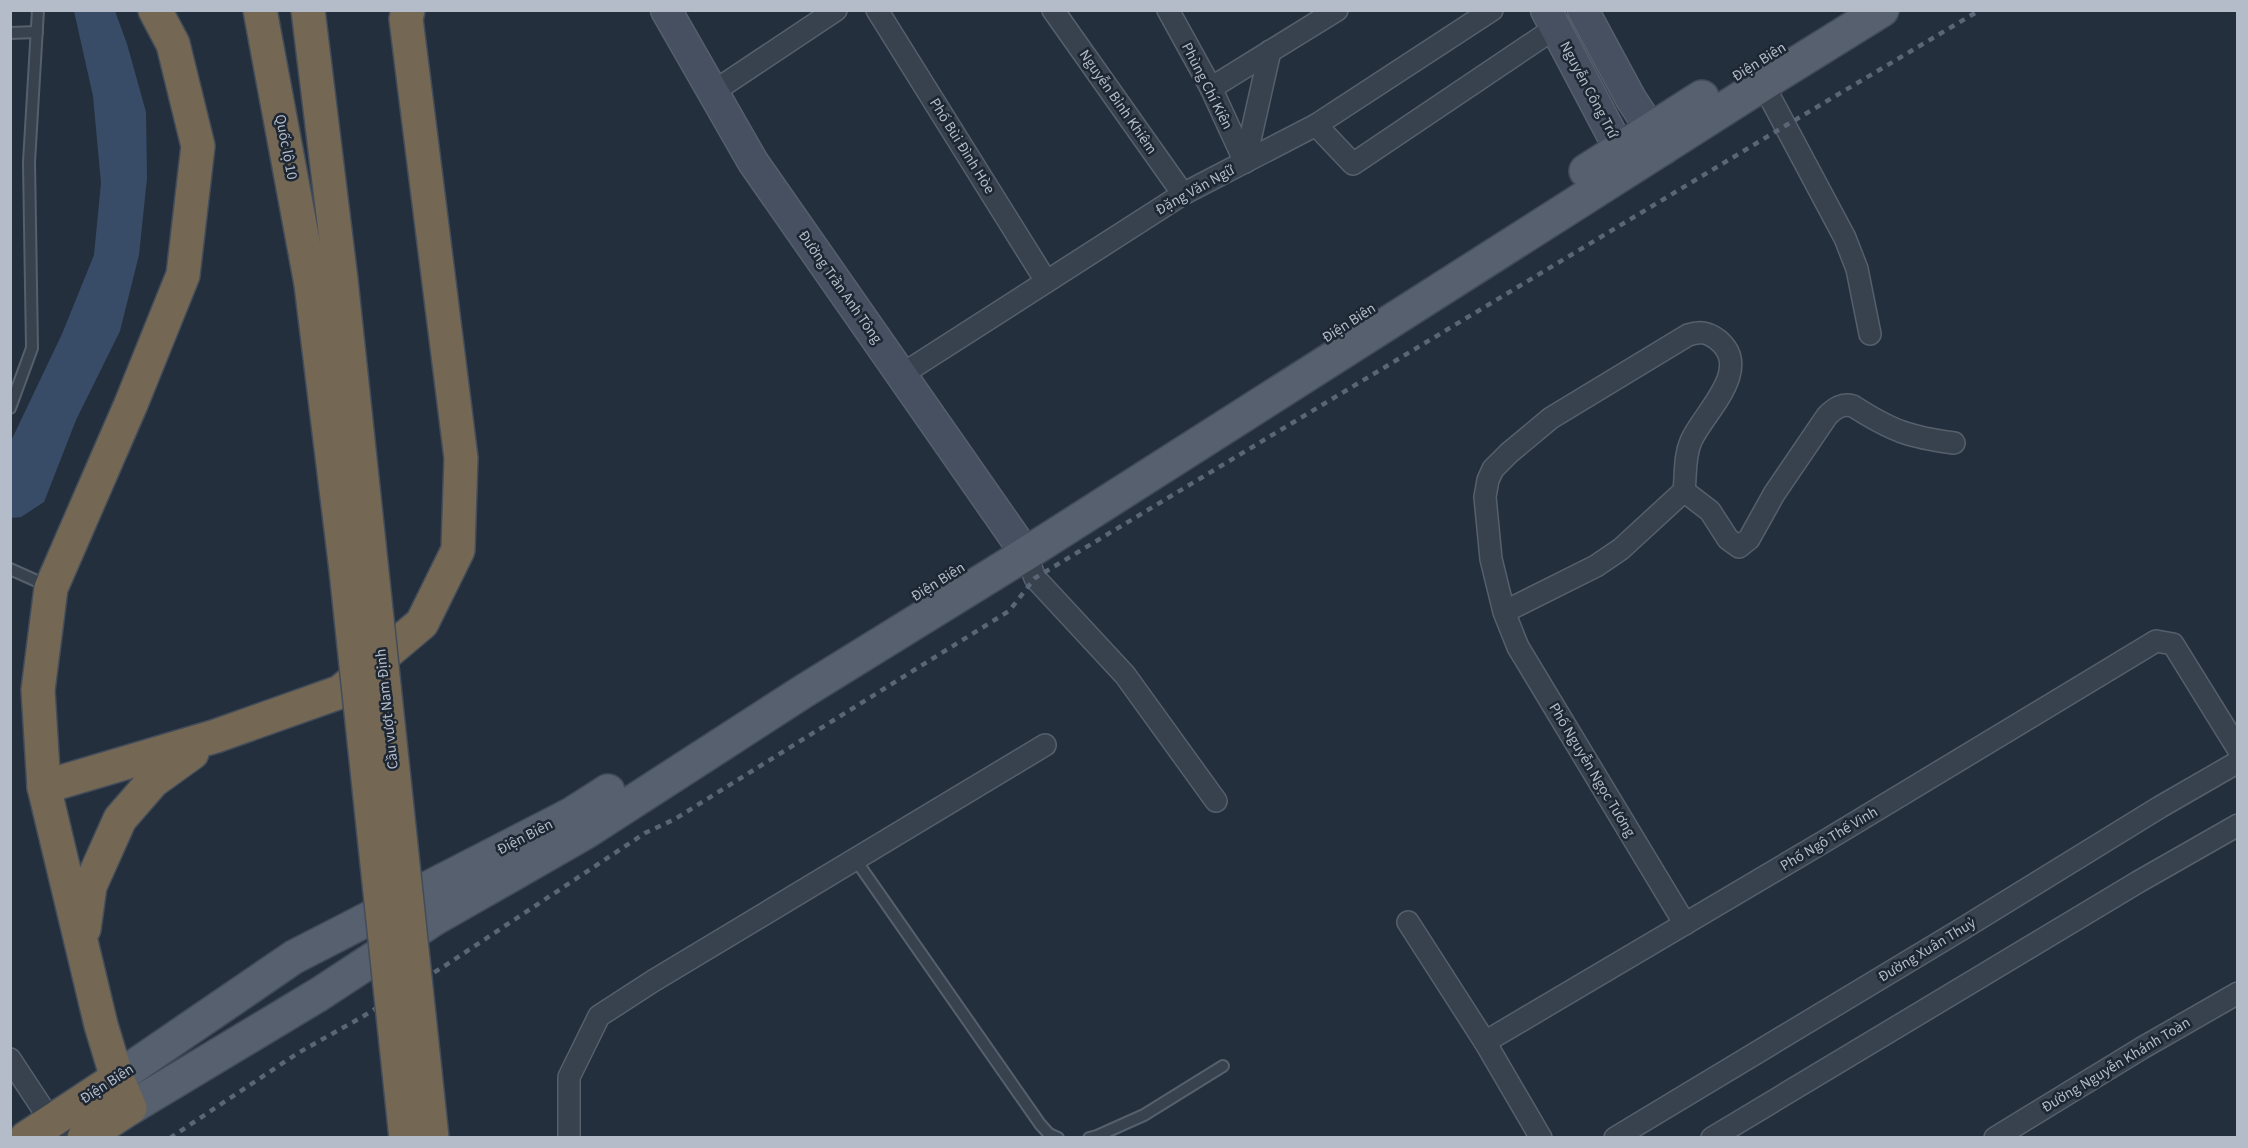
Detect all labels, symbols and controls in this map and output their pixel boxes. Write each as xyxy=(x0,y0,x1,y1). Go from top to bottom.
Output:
street label: Điện Biên xyxy=(1728,37,1790,87)
street label: Nguyễn Công Trứ xyxy=(1555,38,1624,143)
street label: Phùng Chí Kiên xyxy=(1176,39,1238,133)
street label: Nguyễn Bỉnh Khiêm xyxy=(1074,45,1162,159)
street label: Phố Bùi Đình Hòe xyxy=(924,94,1000,198)
street label: Quốc lộ 10 xyxy=(269,113,303,181)
street label: Đặng Văn Ngữ xyxy=(1152,159,1239,220)
street label: Đường Trần Anh Tông xyxy=(793,226,887,348)
street label: Điện Biên xyxy=(1318,298,1380,348)
street label: Điện Biên xyxy=(907,557,969,607)
street label: Cầu vượt Nam Định xyxy=(370,648,404,770)
street label: Phố Nguyễn Ngọc Tương xyxy=(1544,699,1641,841)
street label: Phố Ngô Thế Vinh xyxy=(1776,802,1882,876)
street label: Điện Biên xyxy=(493,814,557,860)
street label: Đường Xuân Thuỷ xyxy=(1874,913,1980,987)
street label: Đường Nguyễn Khánh Toàn xyxy=(2038,1012,2194,1118)
street label: Điện Biên xyxy=(76,1059,138,1109)

